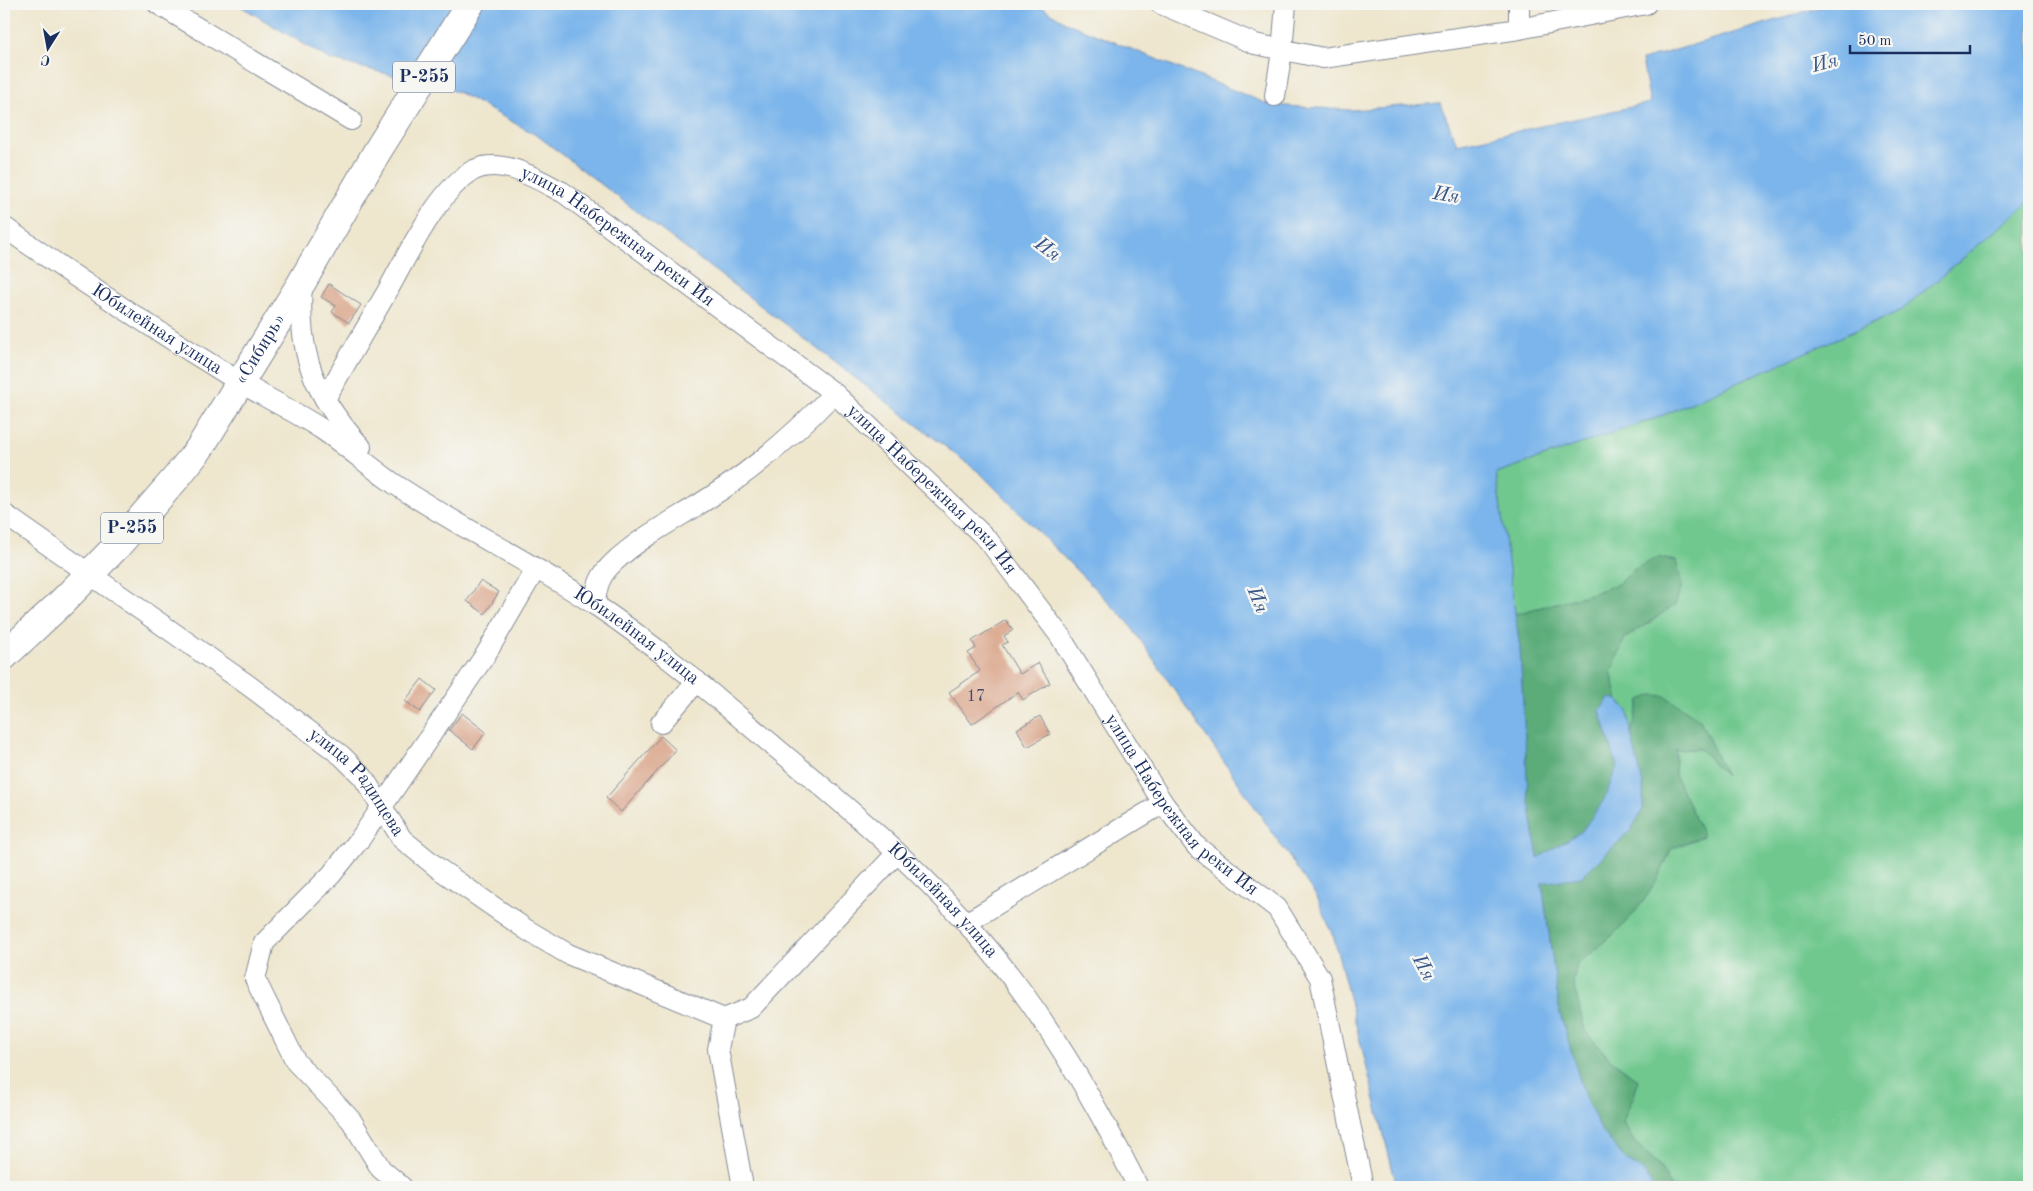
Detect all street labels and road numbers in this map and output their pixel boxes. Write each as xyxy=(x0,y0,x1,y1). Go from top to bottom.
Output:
road number: Р-255 xyxy=(393,62,455,92)
street label: улица Набережная реки Ия xyxy=(518,163,718,311)
street label: Юбилейная улица xyxy=(88,281,226,379)
street label: «Сибирь» xyxy=(232,310,290,388)
street label: улица Набережная реки Ия xyxy=(843,401,1020,578)
road number: Р-255 xyxy=(101,512,163,544)
street label: Юбилейная улица xyxy=(570,584,703,689)
street label: улица Набережная реки Ия xyxy=(1101,711,1262,899)
street label: улица Радищева xyxy=(305,725,408,840)
street label: Юбилейная улица xyxy=(884,839,1002,962)

